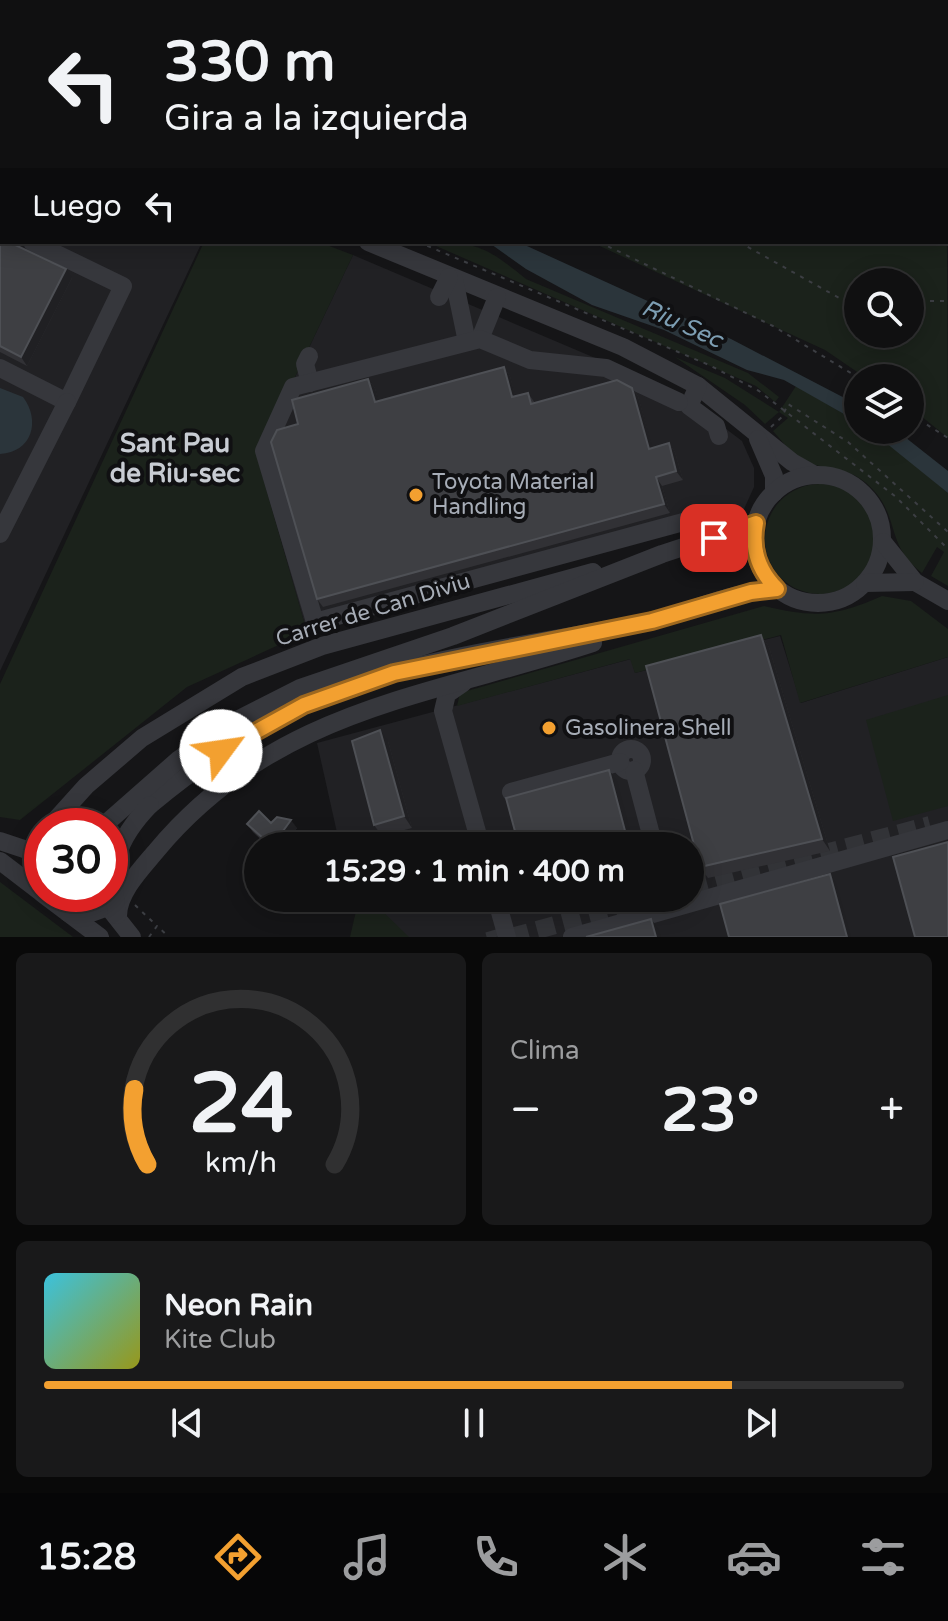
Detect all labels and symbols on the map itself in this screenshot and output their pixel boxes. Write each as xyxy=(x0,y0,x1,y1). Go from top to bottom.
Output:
water label: Riu Sec xyxy=(637,293,729,355)
district label: Sant Pau de Riu-sec xyxy=(110,428,240,489)
place label: Toyota Material Handling xyxy=(432,469,594,520)
marker: Toyota Material Handling xyxy=(407,486,425,504)
pin xyxy=(680,504,748,572)
street label: Carrer de Can Diviu xyxy=(273,568,473,652)
position arrow xyxy=(179,709,263,793)
place label: Gasolinera Shell xyxy=(565,715,731,741)
marker: Gasolinera Shell xyxy=(540,719,558,737)
speed limit sign: 30 xyxy=(24,808,128,912)

